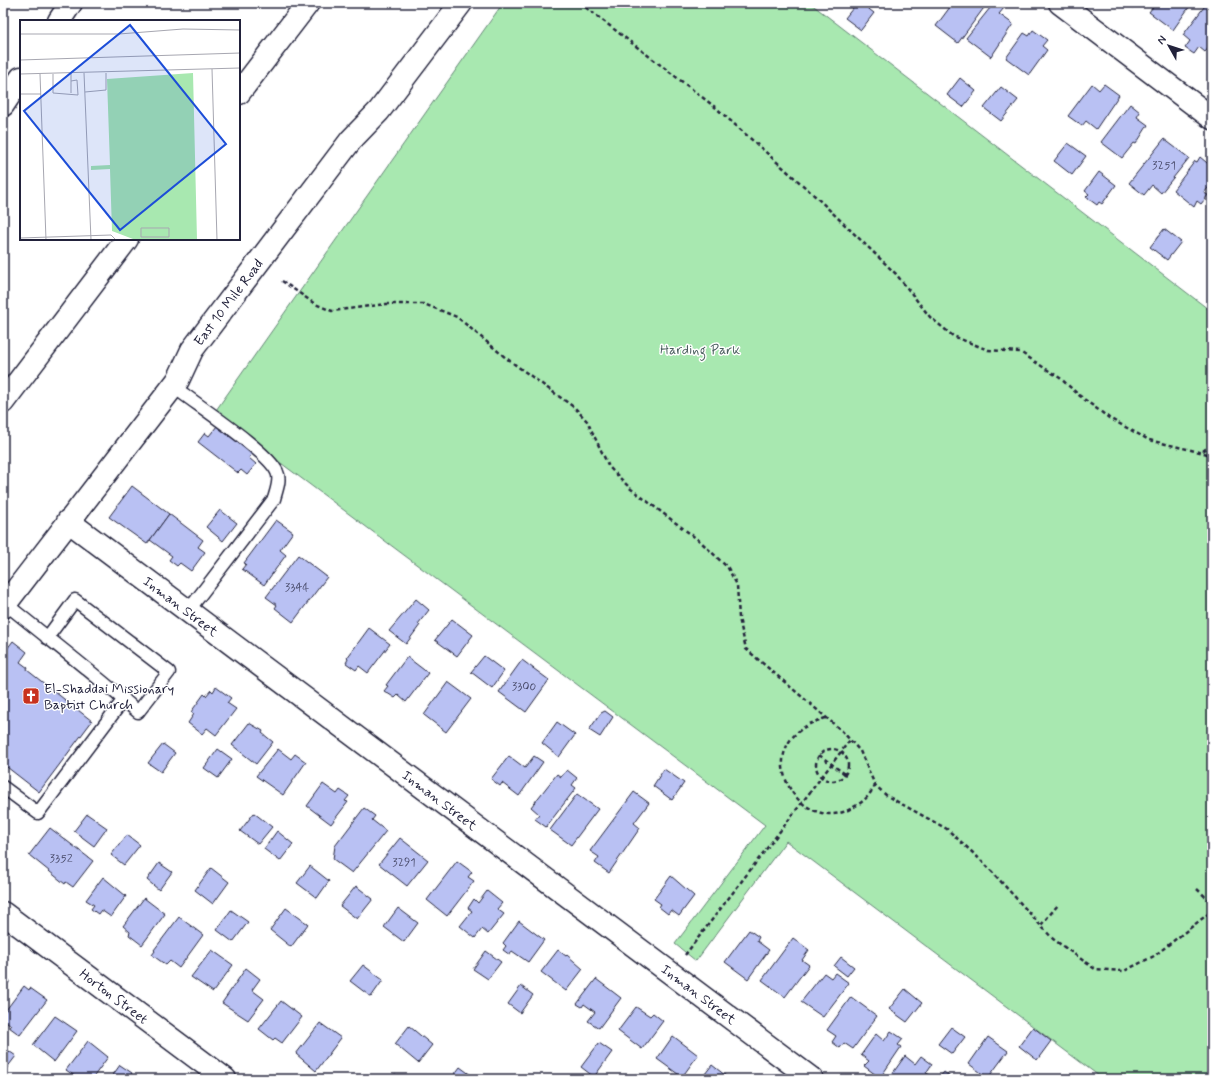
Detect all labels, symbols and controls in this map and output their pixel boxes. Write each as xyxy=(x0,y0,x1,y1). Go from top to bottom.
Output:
inset map xyxy=(20,20,240,240)
north arrow xyxy=(1149,26,1189,66)
text: N xyxy=(1154,33,1170,48)
house number: 3251 xyxy=(1152,158,1176,174)
street label: East 10 Mile Road xyxy=(190,255,267,350)
park label: Harding Park xyxy=(660,341,740,361)
street label: Inman Street xyxy=(139,573,222,641)
house number: 3344 xyxy=(285,580,309,596)
house number: 3300 xyxy=(512,679,537,695)
place label: El-Shaddai Missionary Baptist Church xyxy=(44,680,174,714)
church icon: El-Shaddai Missionary Baptist Church xyxy=(21,686,41,706)
street label: Inman Street xyxy=(398,767,481,835)
house number: 3352 xyxy=(49,851,73,867)
house number: 3291 xyxy=(392,855,416,871)
street label: Inman Street xyxy=(657,961,740,1029)
street label: Horton Street xyxy=(76,965,151,1028)

